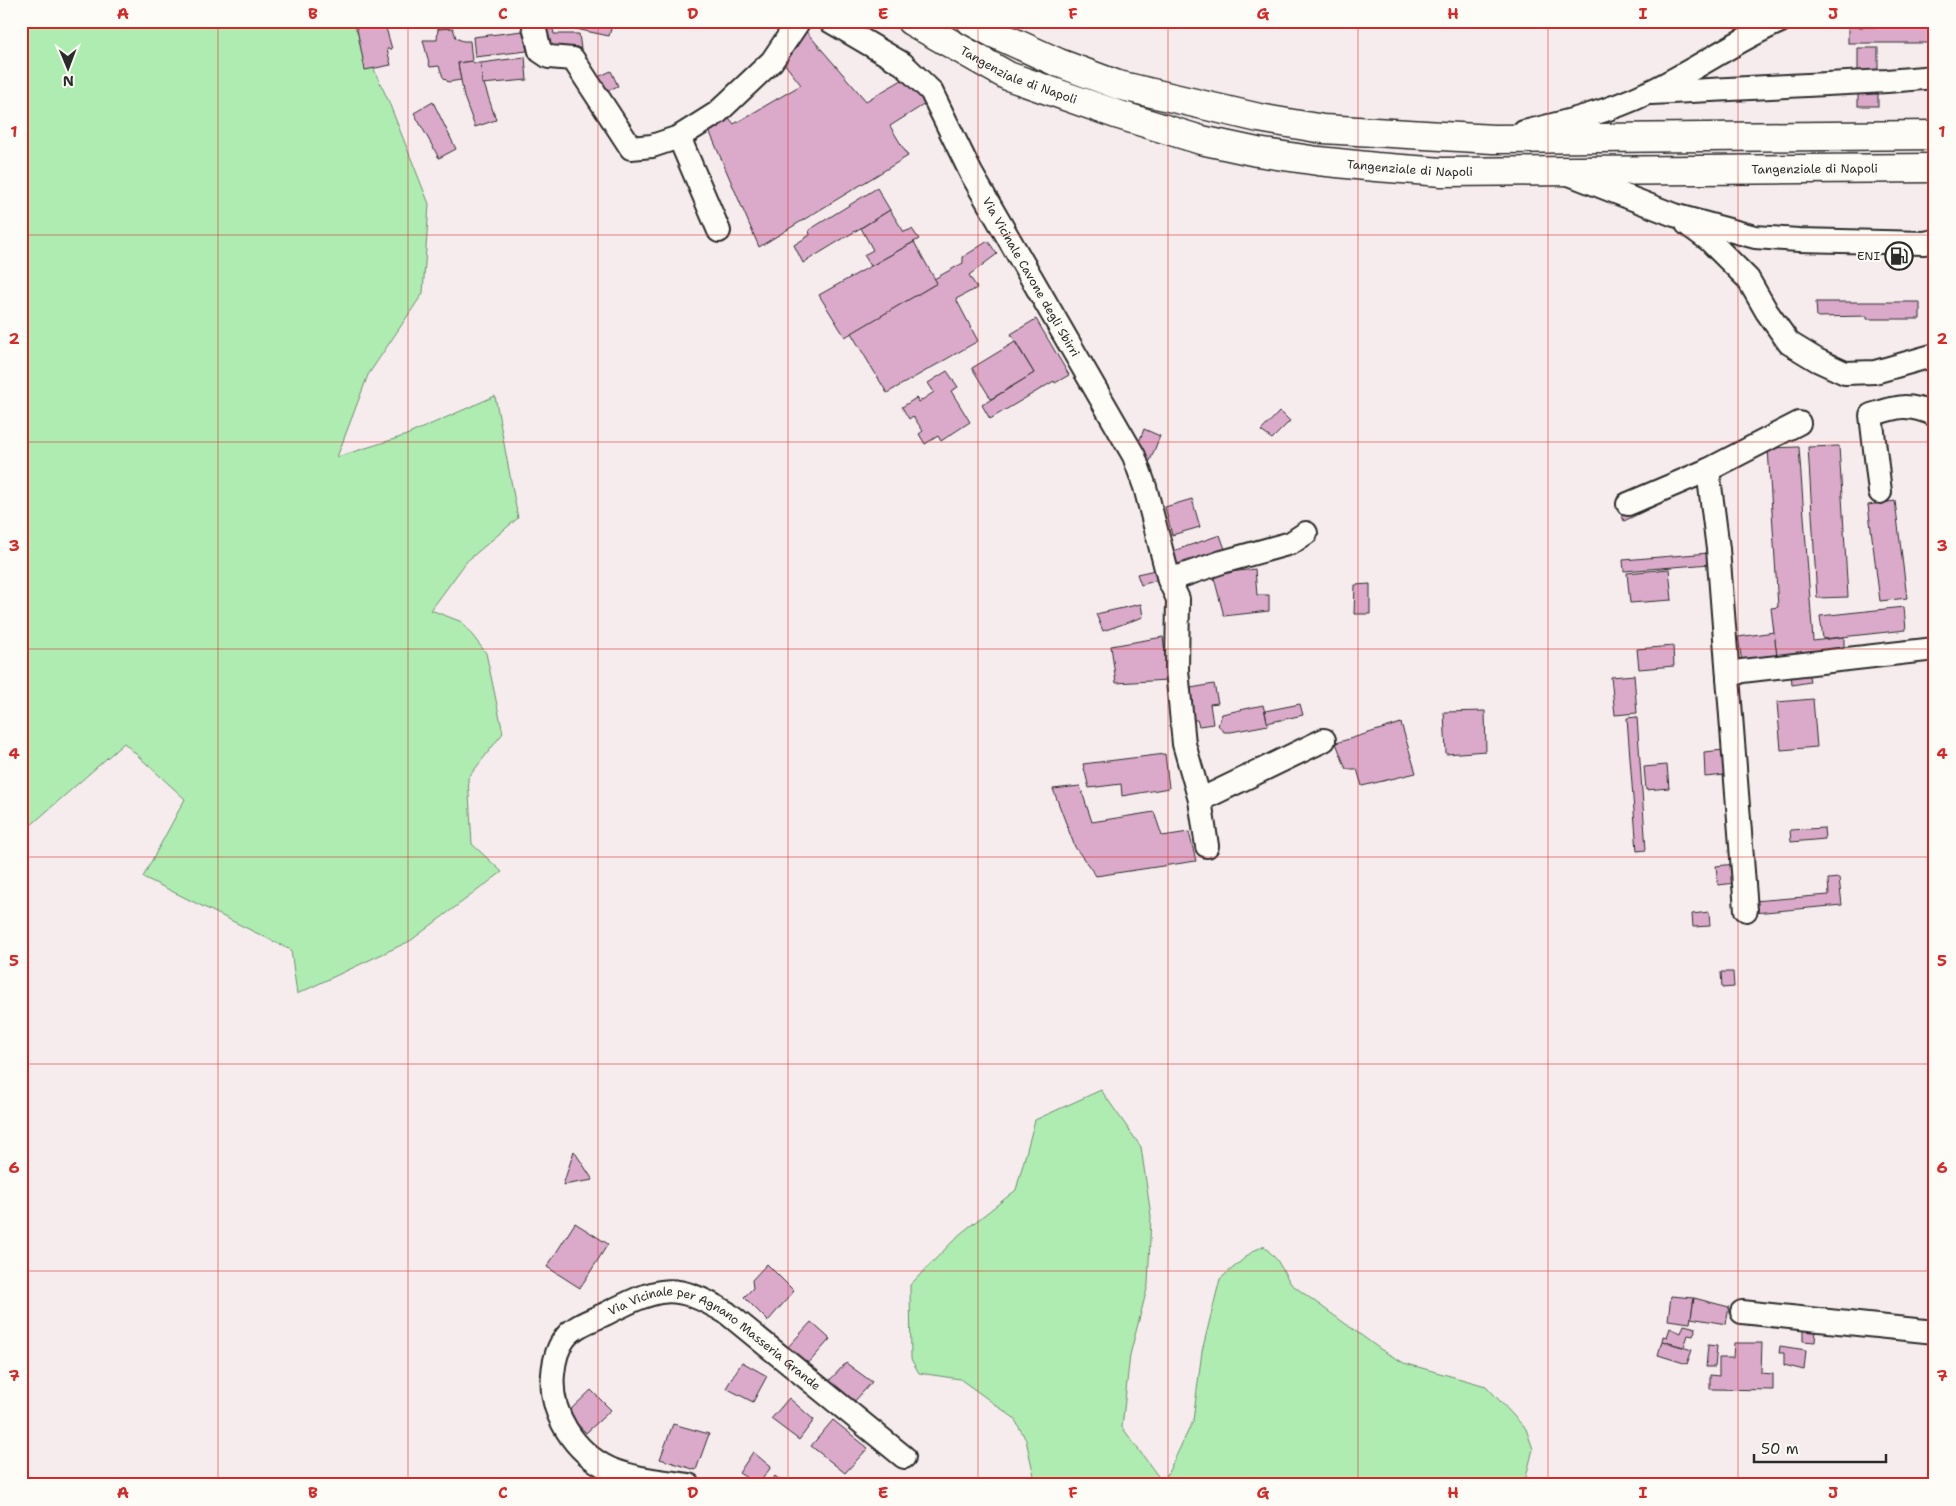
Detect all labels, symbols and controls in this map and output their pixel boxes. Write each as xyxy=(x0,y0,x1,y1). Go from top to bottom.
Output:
text: A xyxy=(117,3,129,24)
text: B xyxy=(308,3,318,24)
text: C xyxy=(498,3,508,24)
text: D xyxy=(687,3,699,24)
text: E xyxy=(878,3,888,24)
text: F xyxy=(1068,3,1078,24)
text: G xyxy=(1257,3,1270,24)
text: H xyxy=(1447,3,1459,24)
text: I xyxy=(1639,3,1648,24)
text: J xyxy=(1828,3,1838,24)
north arrow xyxy=(42,42,92,92)
street label: Tangenziale di Napoli xyxy=(957,43,1079,108)
text: N xyxy=(63,72,74,90)
text: 1 xyxy=(10,121,18,142)
text: 1 xyxy=(1938,121,1946,142)
street label: Tangenziale di Napoli xyxy=(1346,156,1473,180)
street label: Tangenziale di Napoli xyxy=(1751,160,1878,177)
street label: Via Vicinale Cavone degli Sbirri xyxy=(979,194,1083,360)
fuel station icon: ENI xyxy=(1884,241,1914,271)
place label: ENI xyxy=(1857,248,1880,264)
text: 2 xyxy=(8,328,20,349)
text: 2 xyxy=(1936,328,1948,349)
text: 3 xyxy=(8,535,20,556)
text: 3 xyxy=(1936,535,1948,556)
text: 4 xyxy=(8,743,20,764)
text: 4 xyxy=(1936,743,1948,764)
text: 5 xyxy=(9,950,19,971)
text: 5 xyxy=(1937,950,1947,971)
text: 6 xyxy=(8,1157,20,1178)
text: 6 xyxy=(1936,1157,1948,1178)
street label: Via Vicinale per Agnano Masseria Grande xyxy=(605,1283,824,1394)
text: 7 xyxy=(8,1365,20,1386)
text: 7 xyxy=(1936,1365,1948,1386)
scale bar xyxy=(1754,1431,1886,1463)
text: 50 m xyxy=(1761,1439,1799,1459)
text: A xyxy=(117,1482,129,1503)
text: B xyxy=(308,1482,318,1503)
text: C xyxy=(498,1482,508,1503)
text: D xyxy=(687,1482,699,1503)
text: E xyxy=(878,1482,888,1503)
text: F xyxy=(1068,1482,1078,1503)
text: G xyxy=(1257,1482,1270,1503)
text: H xyxy=(1447,1482,1459,1503)
text: I xyxy=(1639,1482,1648,1503)
text: J xyxy=(1828,1482,1838,1503)

